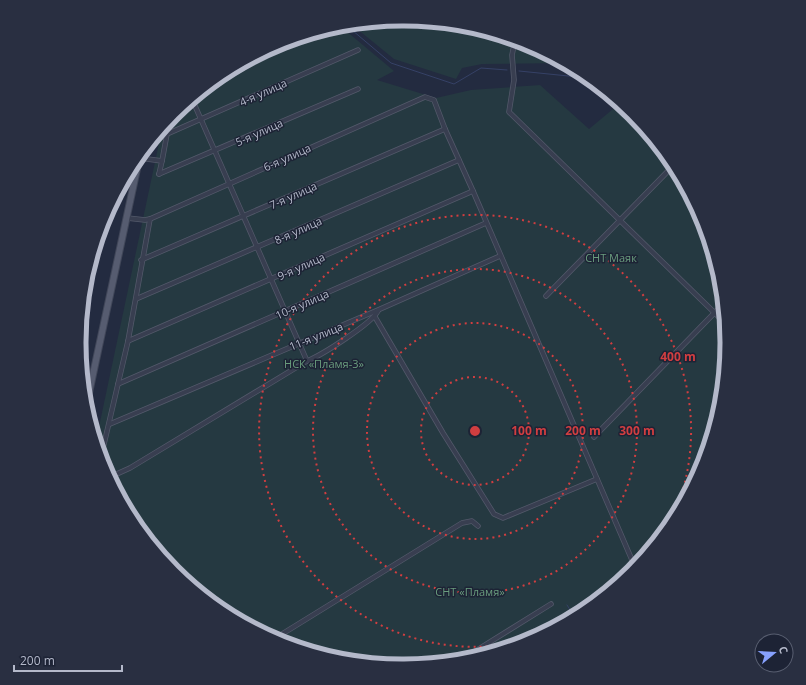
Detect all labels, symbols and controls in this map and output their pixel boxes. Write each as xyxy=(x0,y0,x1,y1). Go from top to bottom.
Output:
street label: 4-я улица xyxy=(237,75,289,109)
street label: 5-я улица xyxy=(233,115,285,149)
street label: 6-я улица xyxy=(261,140,313,174)
street label: 7-я улица xyxy=(267,178,319,212)
street label: 8-я улица xyxy=(272,213,324,247)
street label: 9-я улица xyxy=(275,249,327,283)
park label: СНТ Маяк xyxy=(585,250,637,265)
street label: 10-я улица xyxy=(273,286,331,322)
street label: 11-я улица xyxy=(287,318,345,354)
text: 400 m xyxy=(660,348,696,365)
park label: НСК «Пламя-3» xyxy=(284,356,364,371)
text: 100 m xyxy=(511,422,547,439)
text: 200 m xyxy=(565,422,601,439)
text: 300 m xyxy=(619,422,655,439)
centre of rings xyxy=(468,424,482,438)
park label: СНТ «Пламя» xyxy=(435,584,505,599)
north arrow xyxy=(754,633,794,673)
text: С xyxy=(776,644,792,655)
scale bar xyxy=(14,647,122,673)
text: 200 m xyxy=(20,652,55,669)

